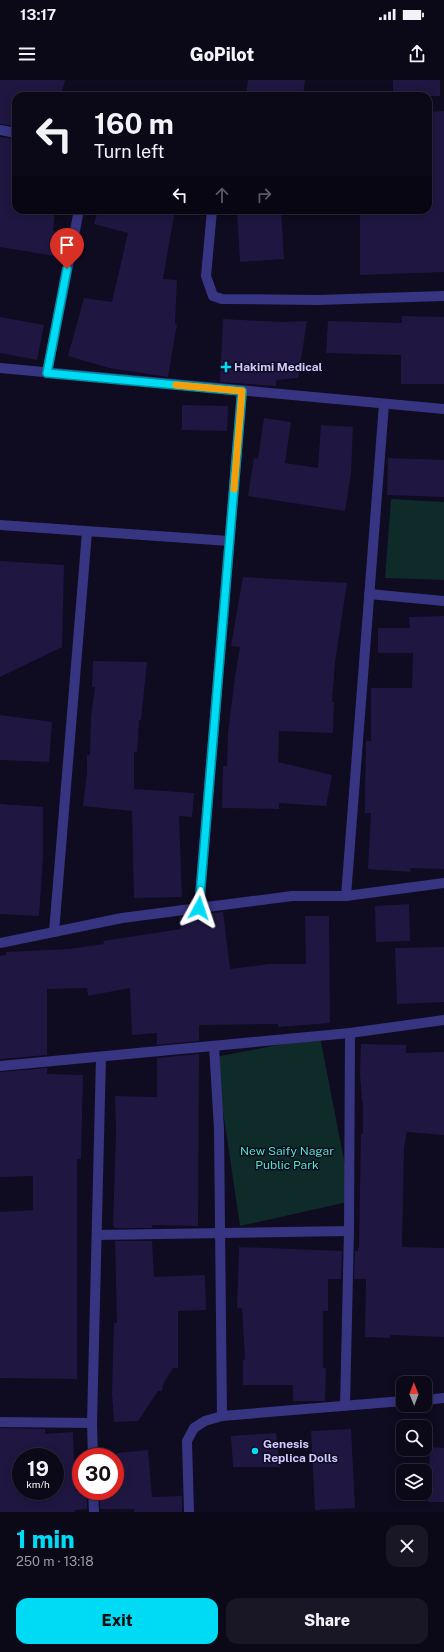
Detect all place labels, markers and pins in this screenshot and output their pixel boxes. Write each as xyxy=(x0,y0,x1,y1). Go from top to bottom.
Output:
pin xyxy=(50,228,84,269)
place label: Hakimi Medical xyxy=(234,360,323,374)
marker: Hakimi Medical xyxy=(221,362,231,372)
place label: Genesis Replica Dolls xyxy=(263,1437,338,1465)
marker: Genesis Replica Dolls xyxy=(250,1446,260,1456)

